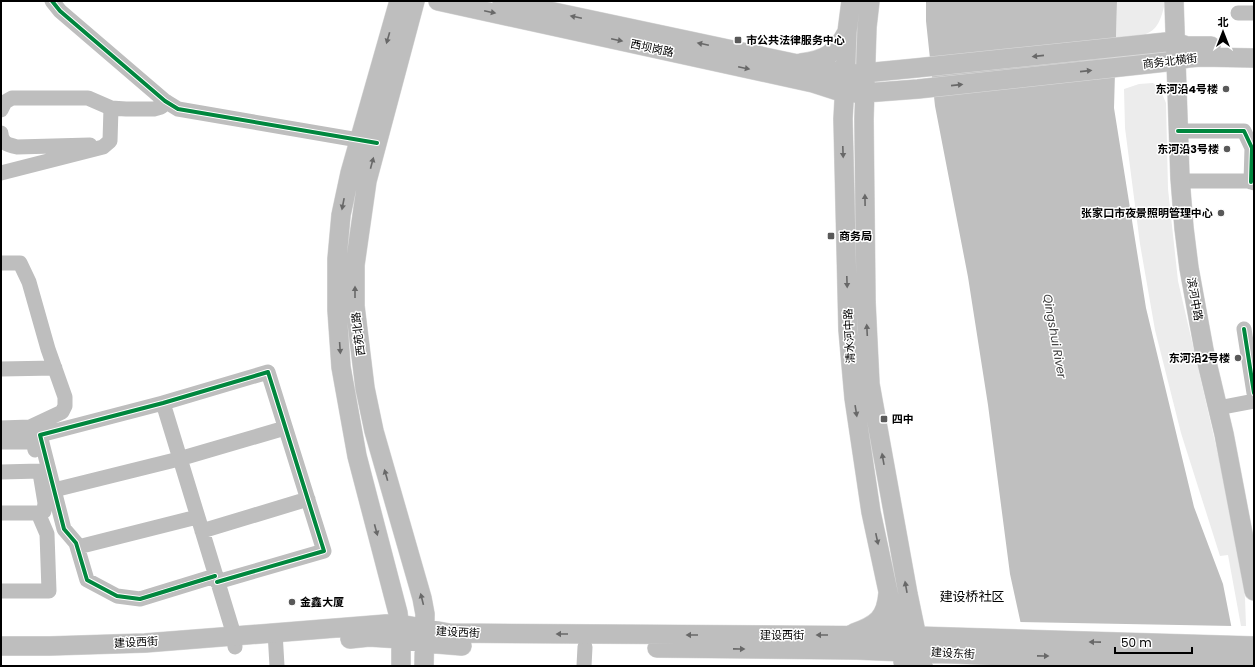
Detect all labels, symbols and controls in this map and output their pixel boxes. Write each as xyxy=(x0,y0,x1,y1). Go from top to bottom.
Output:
one-way arrow xyxy=(484,10,496,16)
north arrow xyxy=(1203,12,1243,52)
one-way arrow xyxy=(570,13,582,19)
text: 北 xyxy=(1218,14,1229,30)
place label: 市公共法律服务中心 xyxy=(746,32,845,48)
one-way arrow xyxy=(385,33,391,45)
marker: 市公共法律服务中心 xyxy=(733,35,743,45)
street label: 西坝岗路 xyxy=(629,36,675,60)
one-way arrow xyxy=(611,38,623,44)
one-way arrow xyxy=(697,41,710,47)
street label: 商务北横街 xyxy=(1142,50,1198,72)
one-way arrow xyxy=(1032,52,1044,59)
one-way arrow xyxy=(738,65,750,71)
one-way arrow xyxy=(1080,68,1092,74)
place label: 东河沿4号楼 xyxy=(1156,81,1218,97)
one-way arrow xyxy=(951,82,963,88)
marker: 东河沿4号楼 xyxy=(1221,84,1231,94)
place label: 东河沿3号楼 xyxy=(1157,141,1219,157)
marker: 东河沿3号楼 xyxy=(1222,144,1232,154)
one-way arrow xyxy=(840,146,847,158)
one-way arrow xyxy=(369,157,375,169)
one-way arrow xyxy=(862,193,868,206)
one-way arrow xyxy=(340,198,346,211)
place label: 张家口市夜景照明管理中心 xyxy=(1081,205,1213,221)
marker: 张家口市夜景照明管理中心 xyxy=(1216,208,1226,218)
place label: 商务局 xyxy=(839,228,872,244)
marker: 商务局 xyxy=(826,231,836,241)
one-way arrow xyxy=(844,276,850,289)
street label: 滨河中路 xyxy=(1183,276,1207,322)
one-way arrow xyxy=(352,285,358,298)
water label: Qingshui River xyxy=(1039,293,1071,380)
street label: 清水河中路 xyxy=(840,308,858,364)
street label: 西苑北路 xyxy=(347,311,369,357)
one-way arrow xyxy=(864,323,870,336)
one-way arrow xyxy=(336,342,343,354)
place label: 东河沿2号楼 xyxy=(1169,350,1230,366)
marker: 东河沿2号楼 xyxy=(1233,353,1243,363)
one-way arrow xyxy=(853,405,859,417)
place label: 四中 xyxy=(892,411,914,427)
marker: 四中 xyxy=(879,414,889,424)
one-way arrow xyxy=(880,453,886,465)
one-way arrow xyxy=(383,468,389,480)
one-way arrow xyxy=(374,524,380,536)
one-way arrow xyxy=(875,533,881,545)
one-way arrow xyxy=(903,581,909,593)
district label: 建设桥社区 xyxy=(939,587,1005,606)
one-way arrow xyxy=(419,593,425,606)
place label: 金鑫大厦 xyxy=(300,594,344,610)
marker: 金鑫大厦 xyxy=(287,597,297,607)
street label: 建设西街 xyxy=(436,623,480,641)
street label: 建设西街 xyxy=(760,627,804,643)
scale bar xyxy=(1115,629,1192,655)
one-way arrow xyxy=(555,631,568,637)
one-way arrow xyxy=(685,632,698,638)
one-way arrow xyxy=(815,632,828,638)
street label: 建设西街 xyxy=(114,633,158,651)
text: 50 m xyxy=(1121,634,1152,651)
one-way arrow xyxy=(1089,638,1101,645)
street label: 建设东街 xyxy=(931,644,975,662)
one-way arrow xyxy=(733,646,746,652)
one-way arrow xyxy=(1037,653,1050,659)

